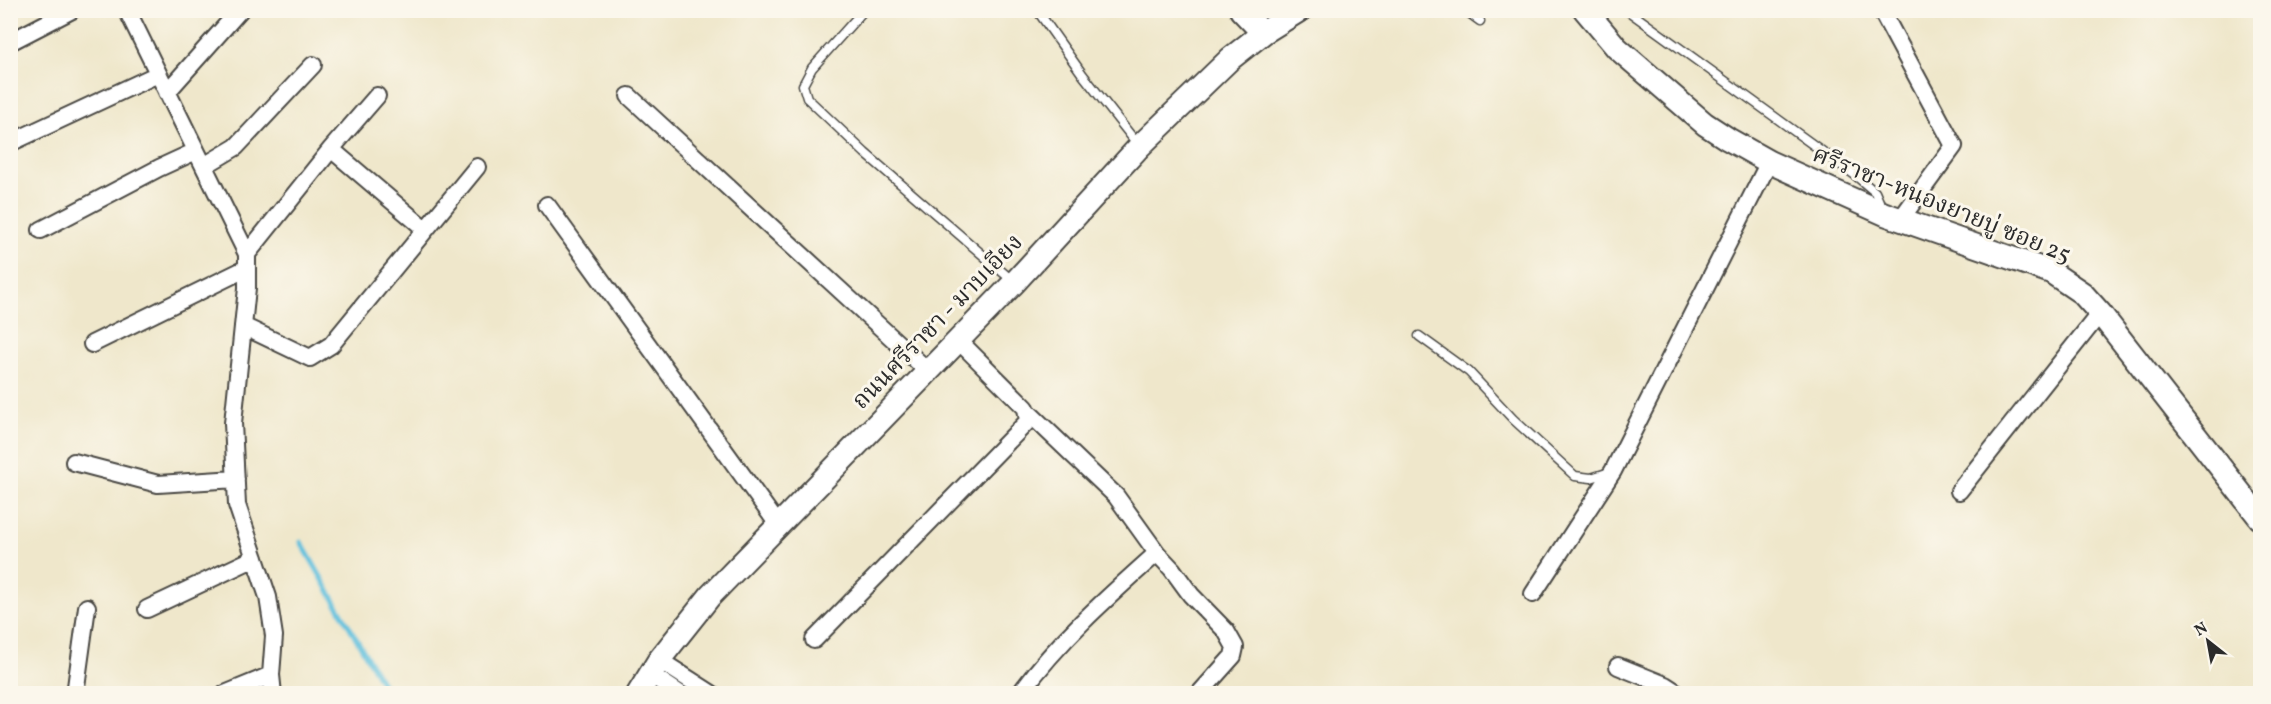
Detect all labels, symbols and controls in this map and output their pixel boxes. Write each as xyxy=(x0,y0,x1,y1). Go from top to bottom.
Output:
street label: ศรีราชา-หนองยายบู่ ซอย 25 xyxy=(1807,138,2076,273)
street label: ถนนศรีราชา - มาบเอียง xyxy=(845,227,1032,418)
north arrow xyxy=(2178,611,2238,671)
text: N xyxy=(2191,617,2212,642)

